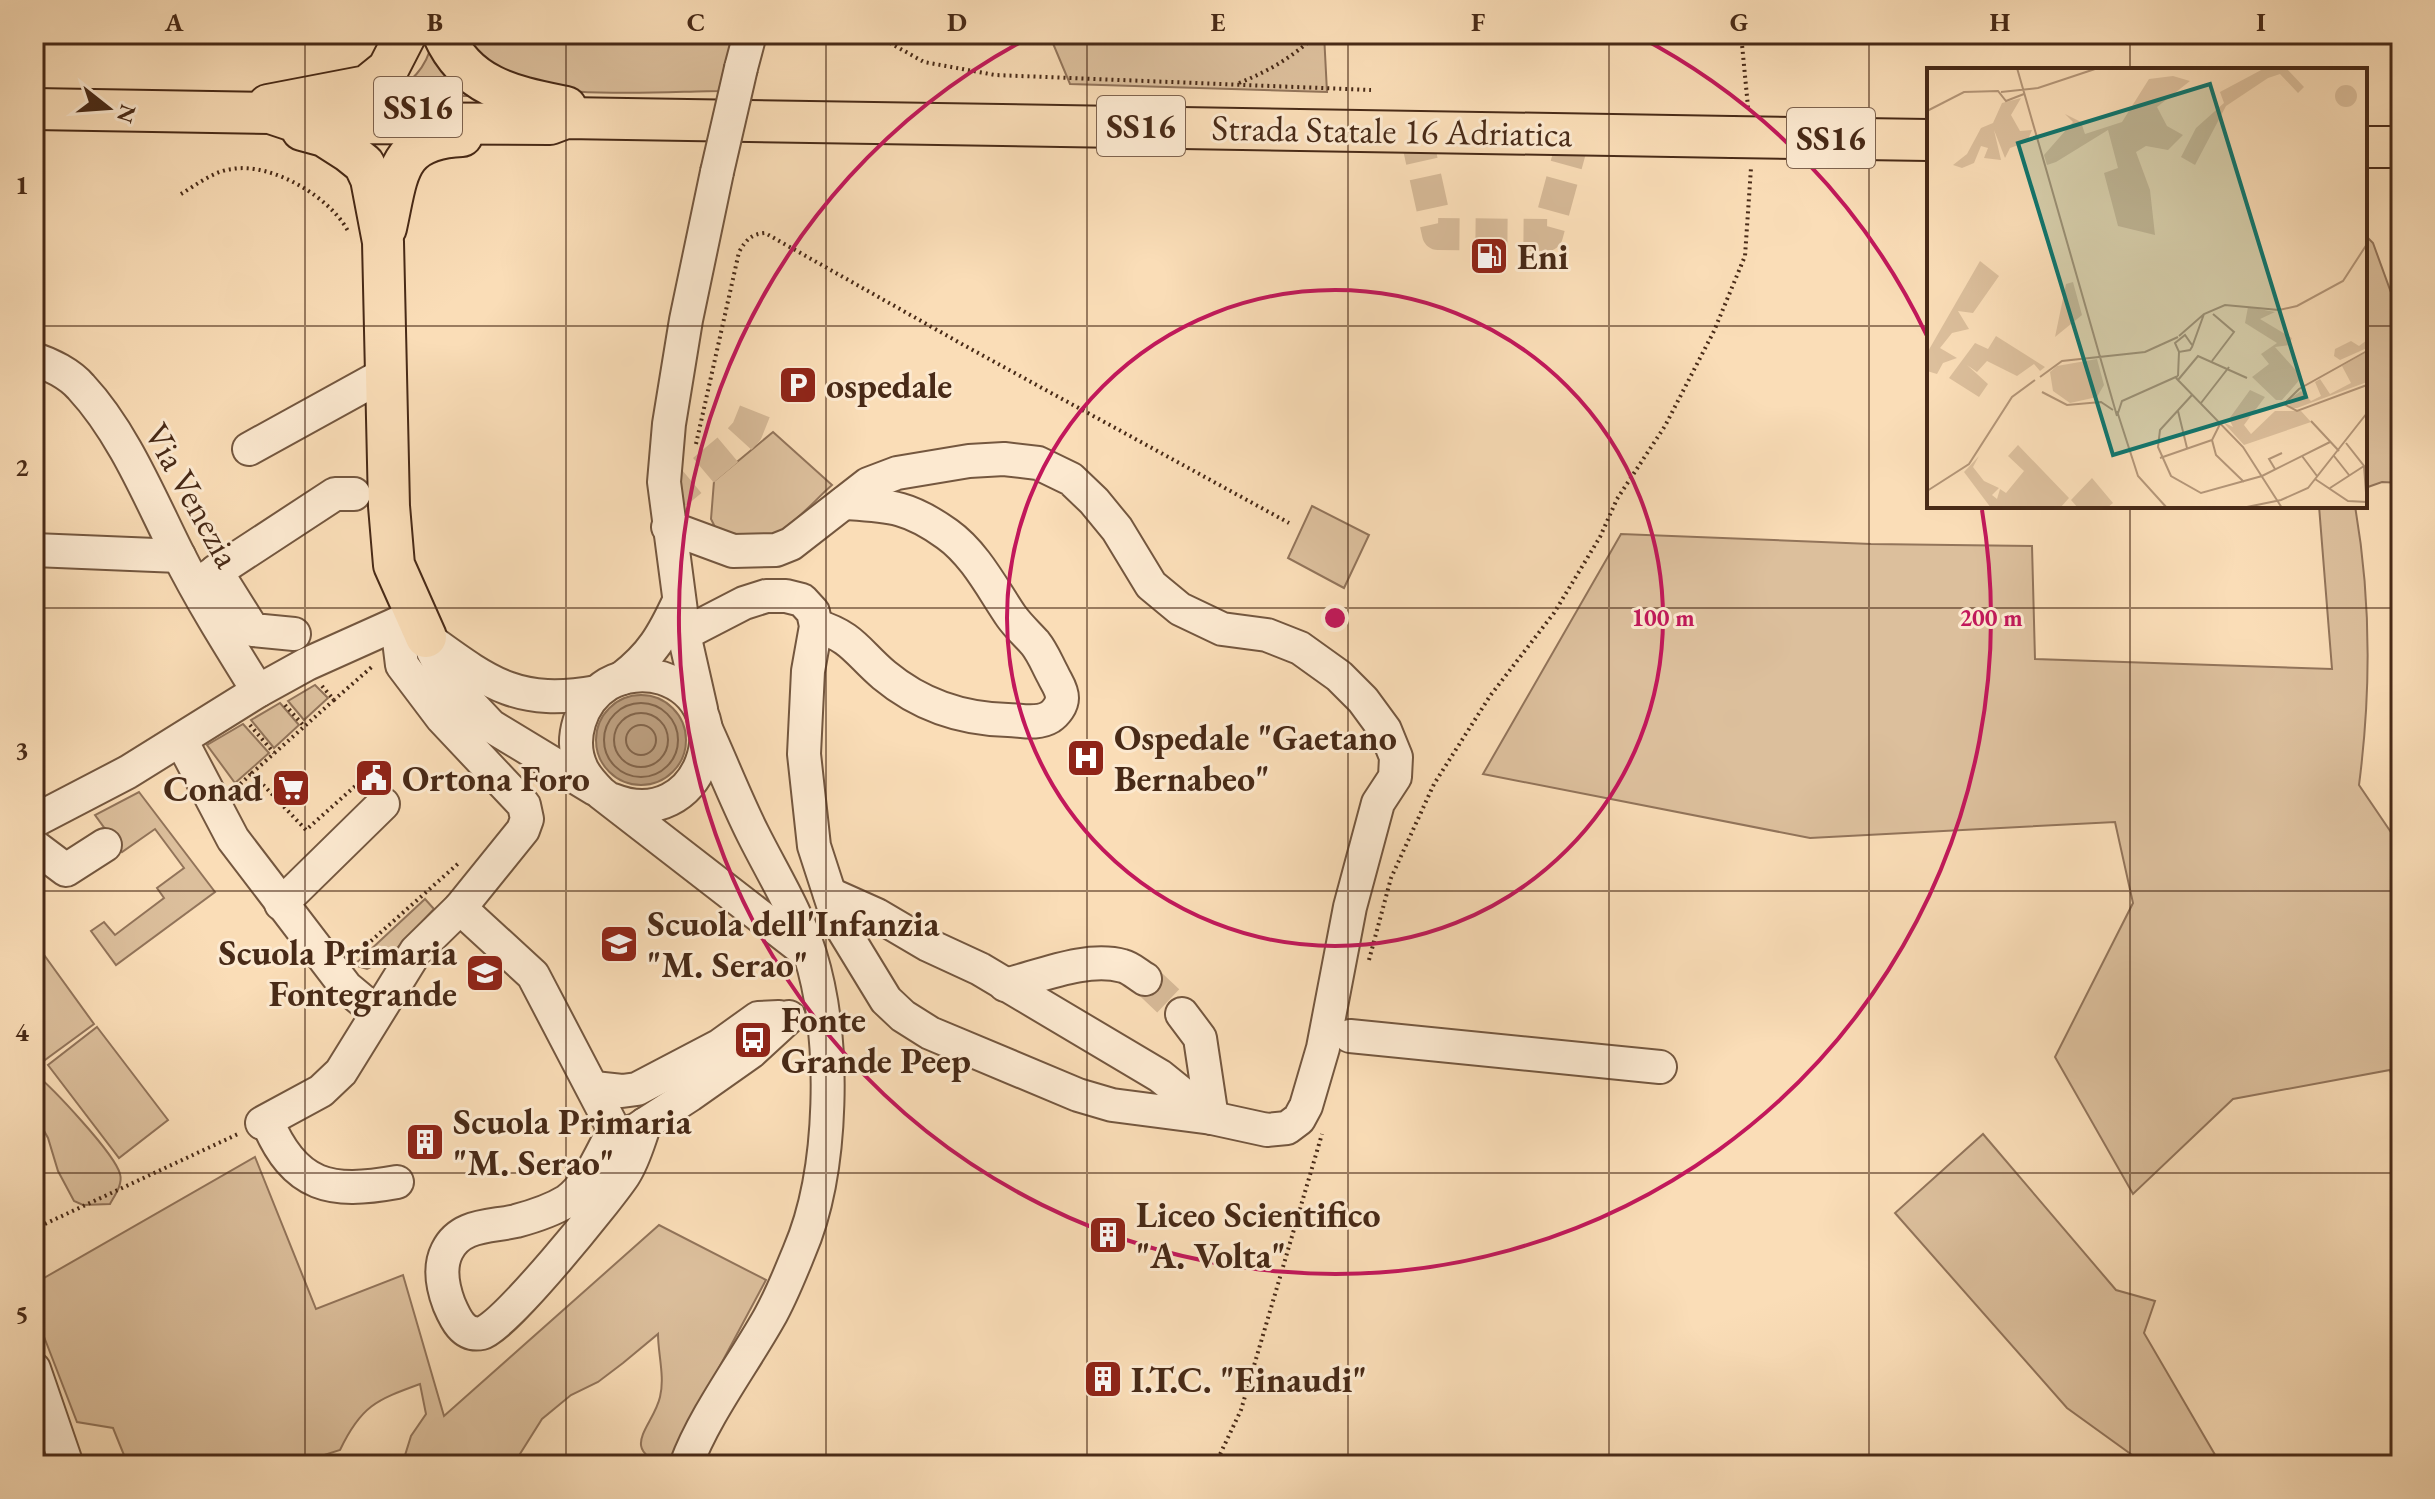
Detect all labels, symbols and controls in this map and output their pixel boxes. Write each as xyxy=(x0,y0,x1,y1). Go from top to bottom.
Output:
text: A xyxy=(164,5,184,39)
text: B xyxy=(427,5,443,39)
text: C xyxy=(687,5,705,39)
text: D xyxy=(947,5,967,39)
text: E xyxy=(1211,5,1226,39)
text: F xyxy=(1471,5,1485,39)
text: G xyxy=(1730,5,1749,39)
text: H xyxy=(1990,5,2011,39)
text: I xyxy=(2256,5,2266,39)
north arrow xyxy=(68,68,148,148)
inset map xyxy=(1927,68,2367,508)
road number: SS16 xyxy=(374,77,462,137)
road number: SS16 xyxy=(1097,96,1185,156)
text: N xyxy=(110,101,143,127)
street label: Strada Statale 16 Adriatica xyxy=(1211,104,1573,157)
road number: SS16 xyxy=(1787,108,1875,168)
text: 1 xyxy=(15,168,29,202)
place label: Eni xyxy=(1517,233,1569,280)
fuel station icon: Eni xyxy=(1468,235,1510,277)
place label: ospedale xyxy=(826,362,952,409)
parking icon: ospedale xyxy=(777,364,819,406)
street label: Via Venezia xyxy=(134,415,252,576)
text: 2 xyxy=(15,450,29,484)
text: 100 m xyxy=(1631,602,1695,633)
text: 200 m xyxy=(1959,602,2023,633)
centre of rings xyxy=(1321,604,1349,632)
place label: Ospedale "Gaetano Bernabeo" xyxy=(1114,714,1397,802)
text: 3 xyxy=(15,733,29,767)
hospital icon: Ospedale "Gaetano Bernabeo" xyxy=(1065,737,1107,779)
place label: Ortona Foro xyxy=(402,755,590,802)
public building icon: Ortona Foro xyxy=(353,757,395,799)
place label: Conad xyxy=(163,765,263,812)
supermarket icon: Conad xyxy=(270,767,312,809)
place label: Scuola dell'Infanzia "M. Serao" xyxy=(647,900,940,988)
school or university icon: Scuola dell'Infanzia "M. Serao" xyxy=(598,923,640,965)
place label: Scuola Primaria Fontegrande xyxy=(219,929,457,1017)
school or university icon: Scuola Primaria Fontegrande xyxy=(464,952,506,994)
place label: Fonte Grande Peep xyxy=(781,996,971,1084)
text: 4 xyxy=(15,1015,29,1049)
bus stop icon: Fonte Grande Peep xyxy=(732,1019,774,1061)
place label: Scuola Primaria "M. Serao" xyxy=(453,1098,692,1186)
building icon: Scuola Primaria "M. Serao" xyxy=(404,1121,446,1163)
place label: Liceo Scientifico "A. Volta" xyxy=(1136,1191,1381,1279)
building icon: Liceo Scientifico "A. Volta" xyxy=(1087,1214,1129,1256)
text: 5 xyxy=(15,1297,29,1331)
place label: I.T.C. "Einaudi" xyxy=(1131,1356,1367,1403)
building icon: I.T.C. "Einaudi" xyxy=(1082,1358,1124,1400)

